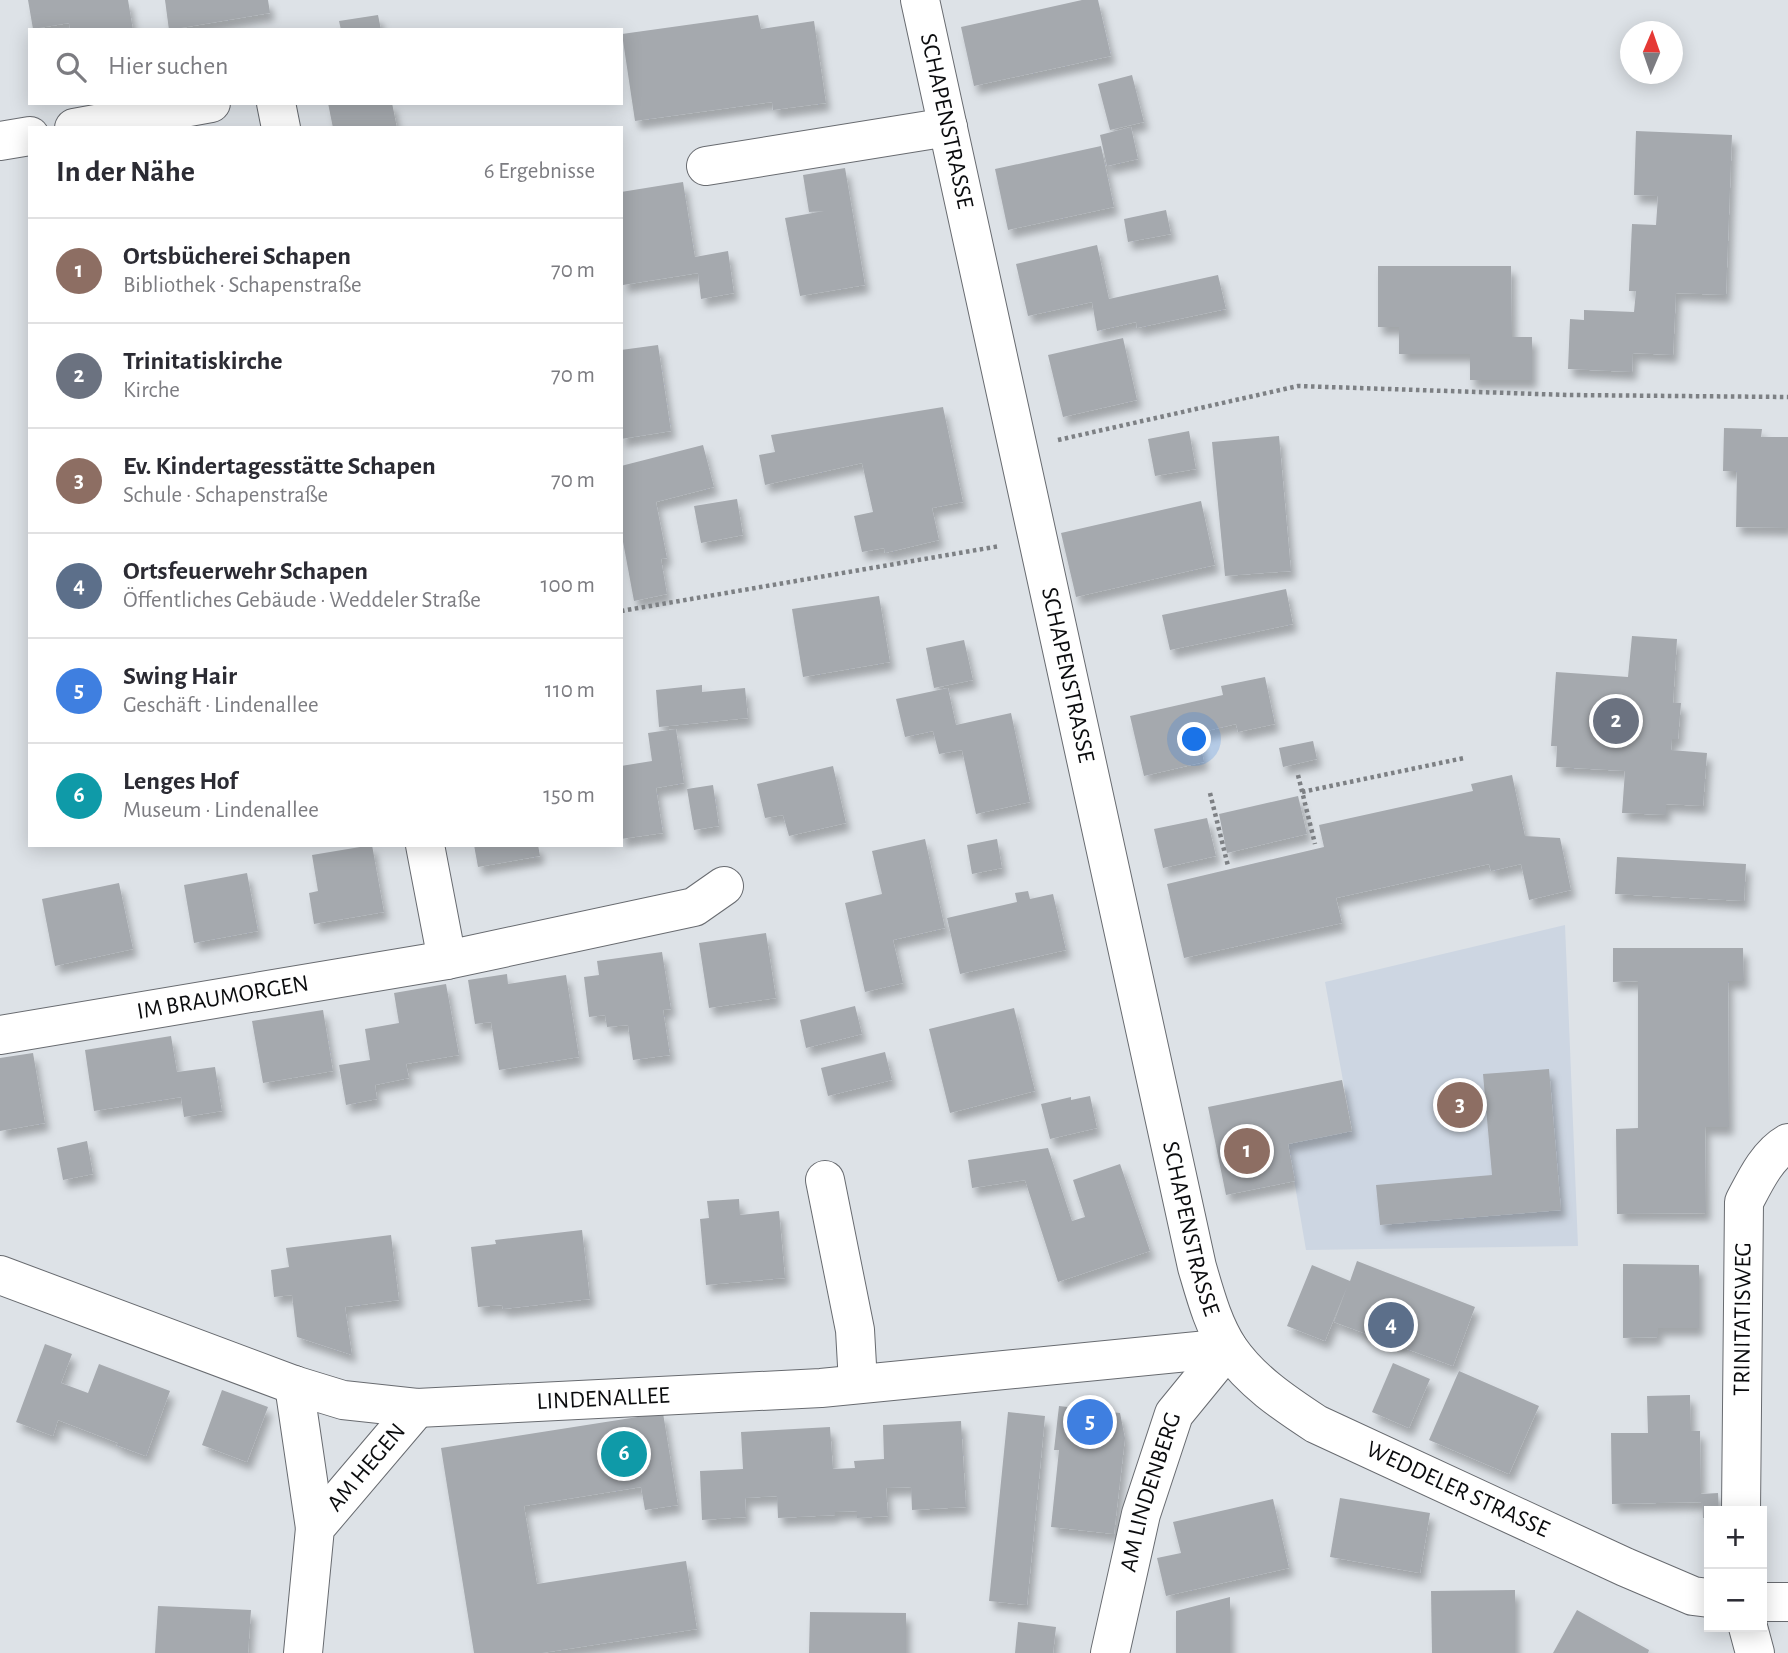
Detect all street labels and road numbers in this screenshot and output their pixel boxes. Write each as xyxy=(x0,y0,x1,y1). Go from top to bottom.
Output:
street label: SCHAPENSTRASSE xyxy=(916,31,977,211)
street label: SCHAPENSTRASSE xyxy=(1037,585,1098,765)
street label: IM BRAUMORGEN xyxy=(135,971,311,1024)
street label: SCHAPENSTRASSE xyxy=(1158,1139,1224,1320)
street label: TRINITATISWEG xyxy=(1730,1242,1756,1396)
street label: LINDENALLEE xyxy=(536,1383,671,1414)
street label: AM LINDENBERG xyxy=(1116,1409,1186,1574)
street label: AM HEGEN xyxy=(323,1419,410,1516)
street label: WEDDELER STRASSE xyxy=(1363,1437,1553,1542)

